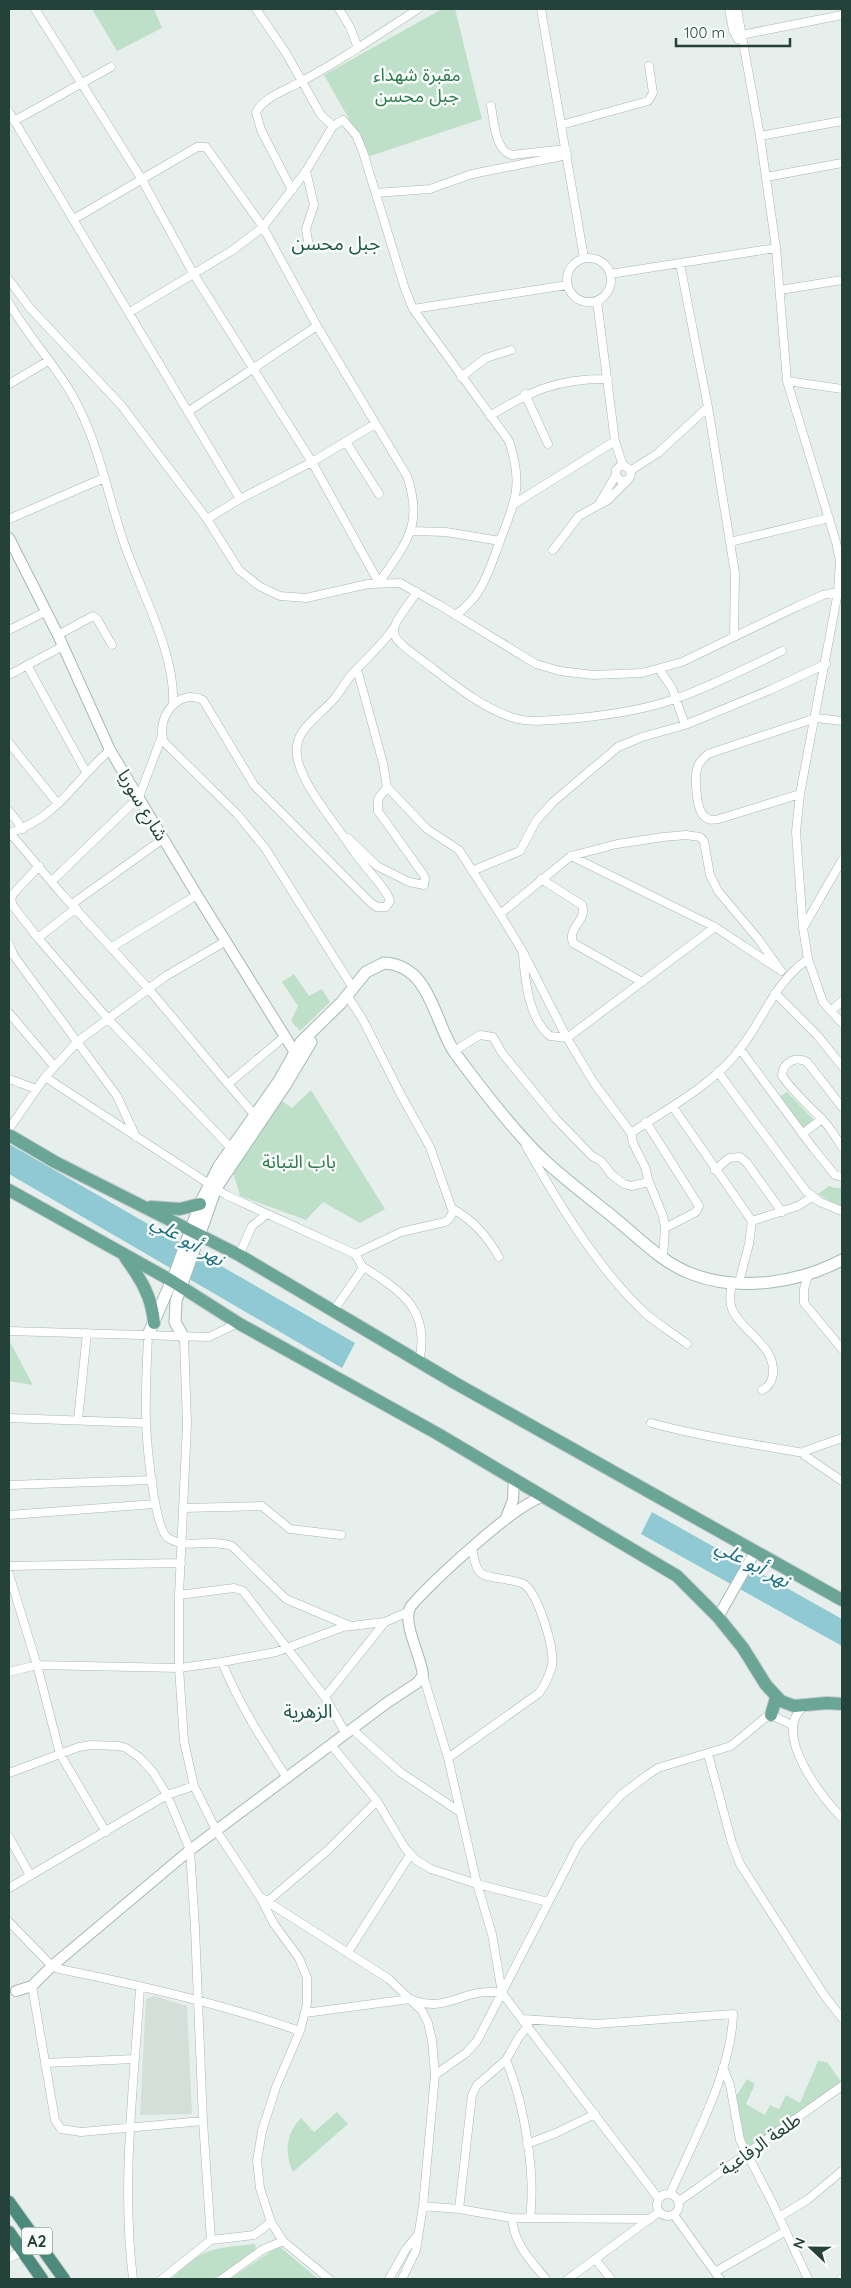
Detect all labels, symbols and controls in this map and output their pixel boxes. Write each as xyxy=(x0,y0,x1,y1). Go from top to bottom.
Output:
scale bar xyxy=(676,15,790,47)
text: 100 m xyxy=(684,23,725,42)
park label: مقبرة شهداء جبل محسن xyxy=(373,63,461,107)
district label: جبل محسن xyxy=(292,231,380,255)
street label: شارع سوريا xyxy=(110,765,173,846)
park label: باب التبانة xyxy=(262,1150,336,1173)
water label: نهر أبو علي xyxy=(146,1209,230,1275)
water label: نهر أبو علي xyxy=(710,1534,796,1596)
district label: الزهرية xyxy=(283,1699,333,1723)
street label: طلعة الرفاعية xyxy=(715,2108,805,2180)
north arrow xyxy=(786,2223,836,2273)
road number: A2 xyxy=(22,2228,52,2254)
text: N xyxy=(789,2235,809,2251)

